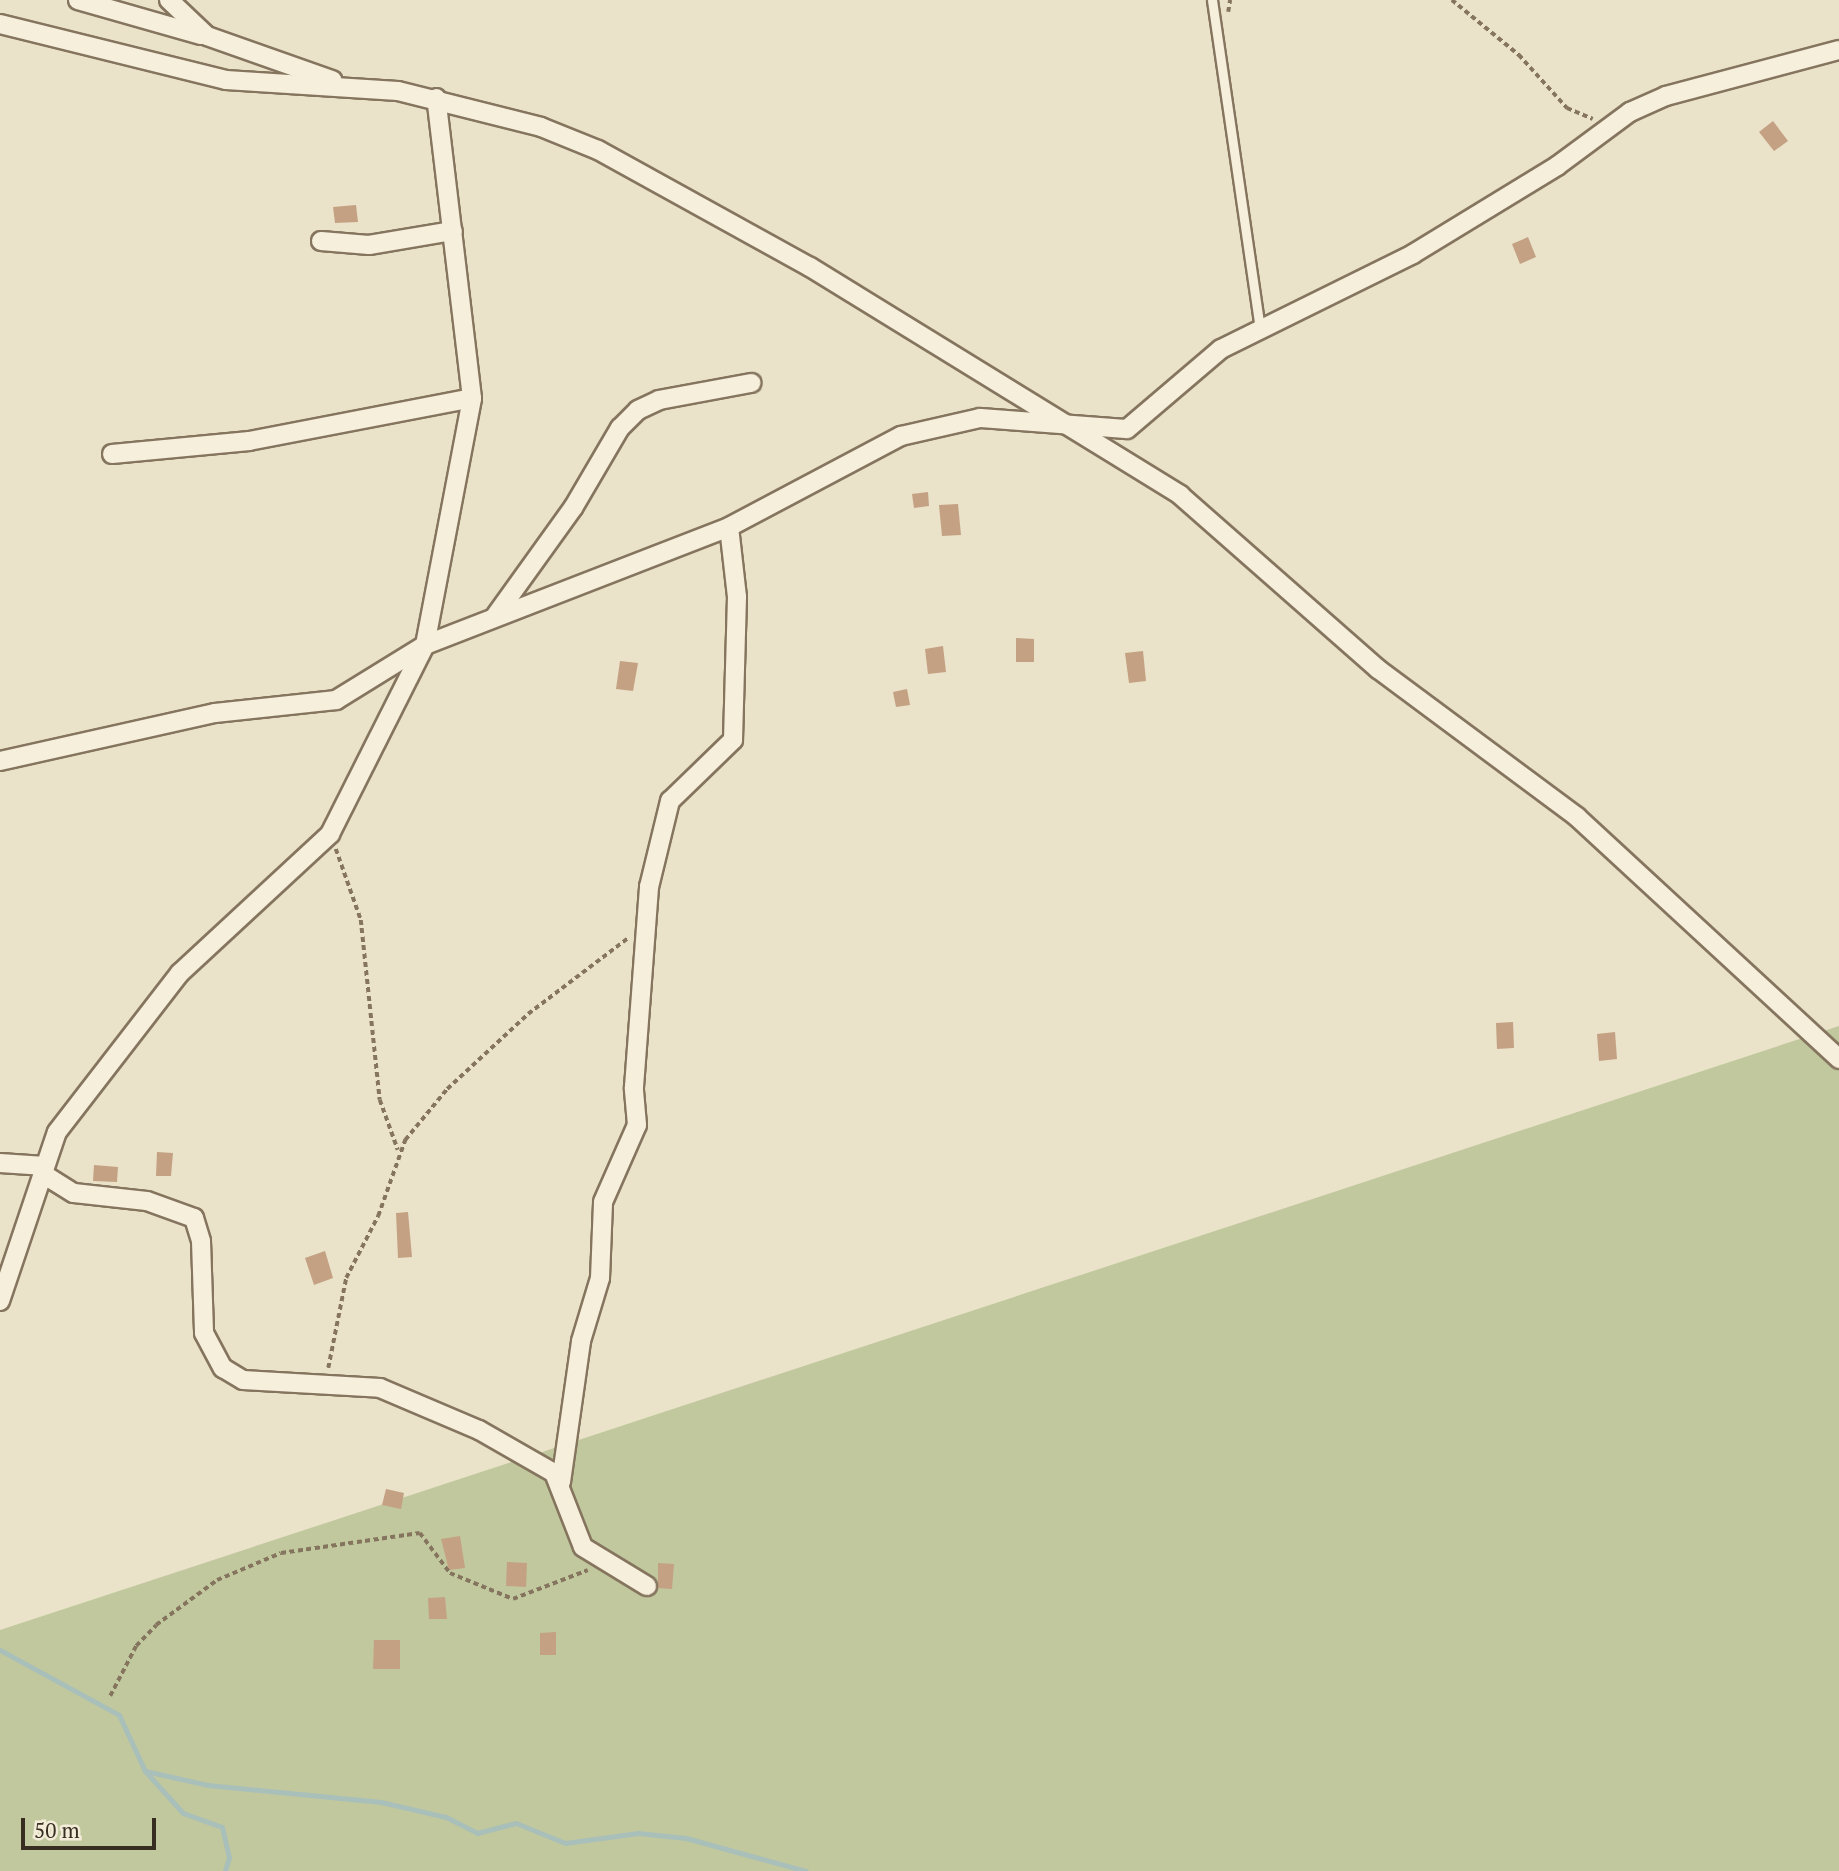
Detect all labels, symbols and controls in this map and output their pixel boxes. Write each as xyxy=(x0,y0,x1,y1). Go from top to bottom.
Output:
scale bar xyxy=(24,1804,159,1848)
text: 50 m xyxy=(34,1816,80,1844)

